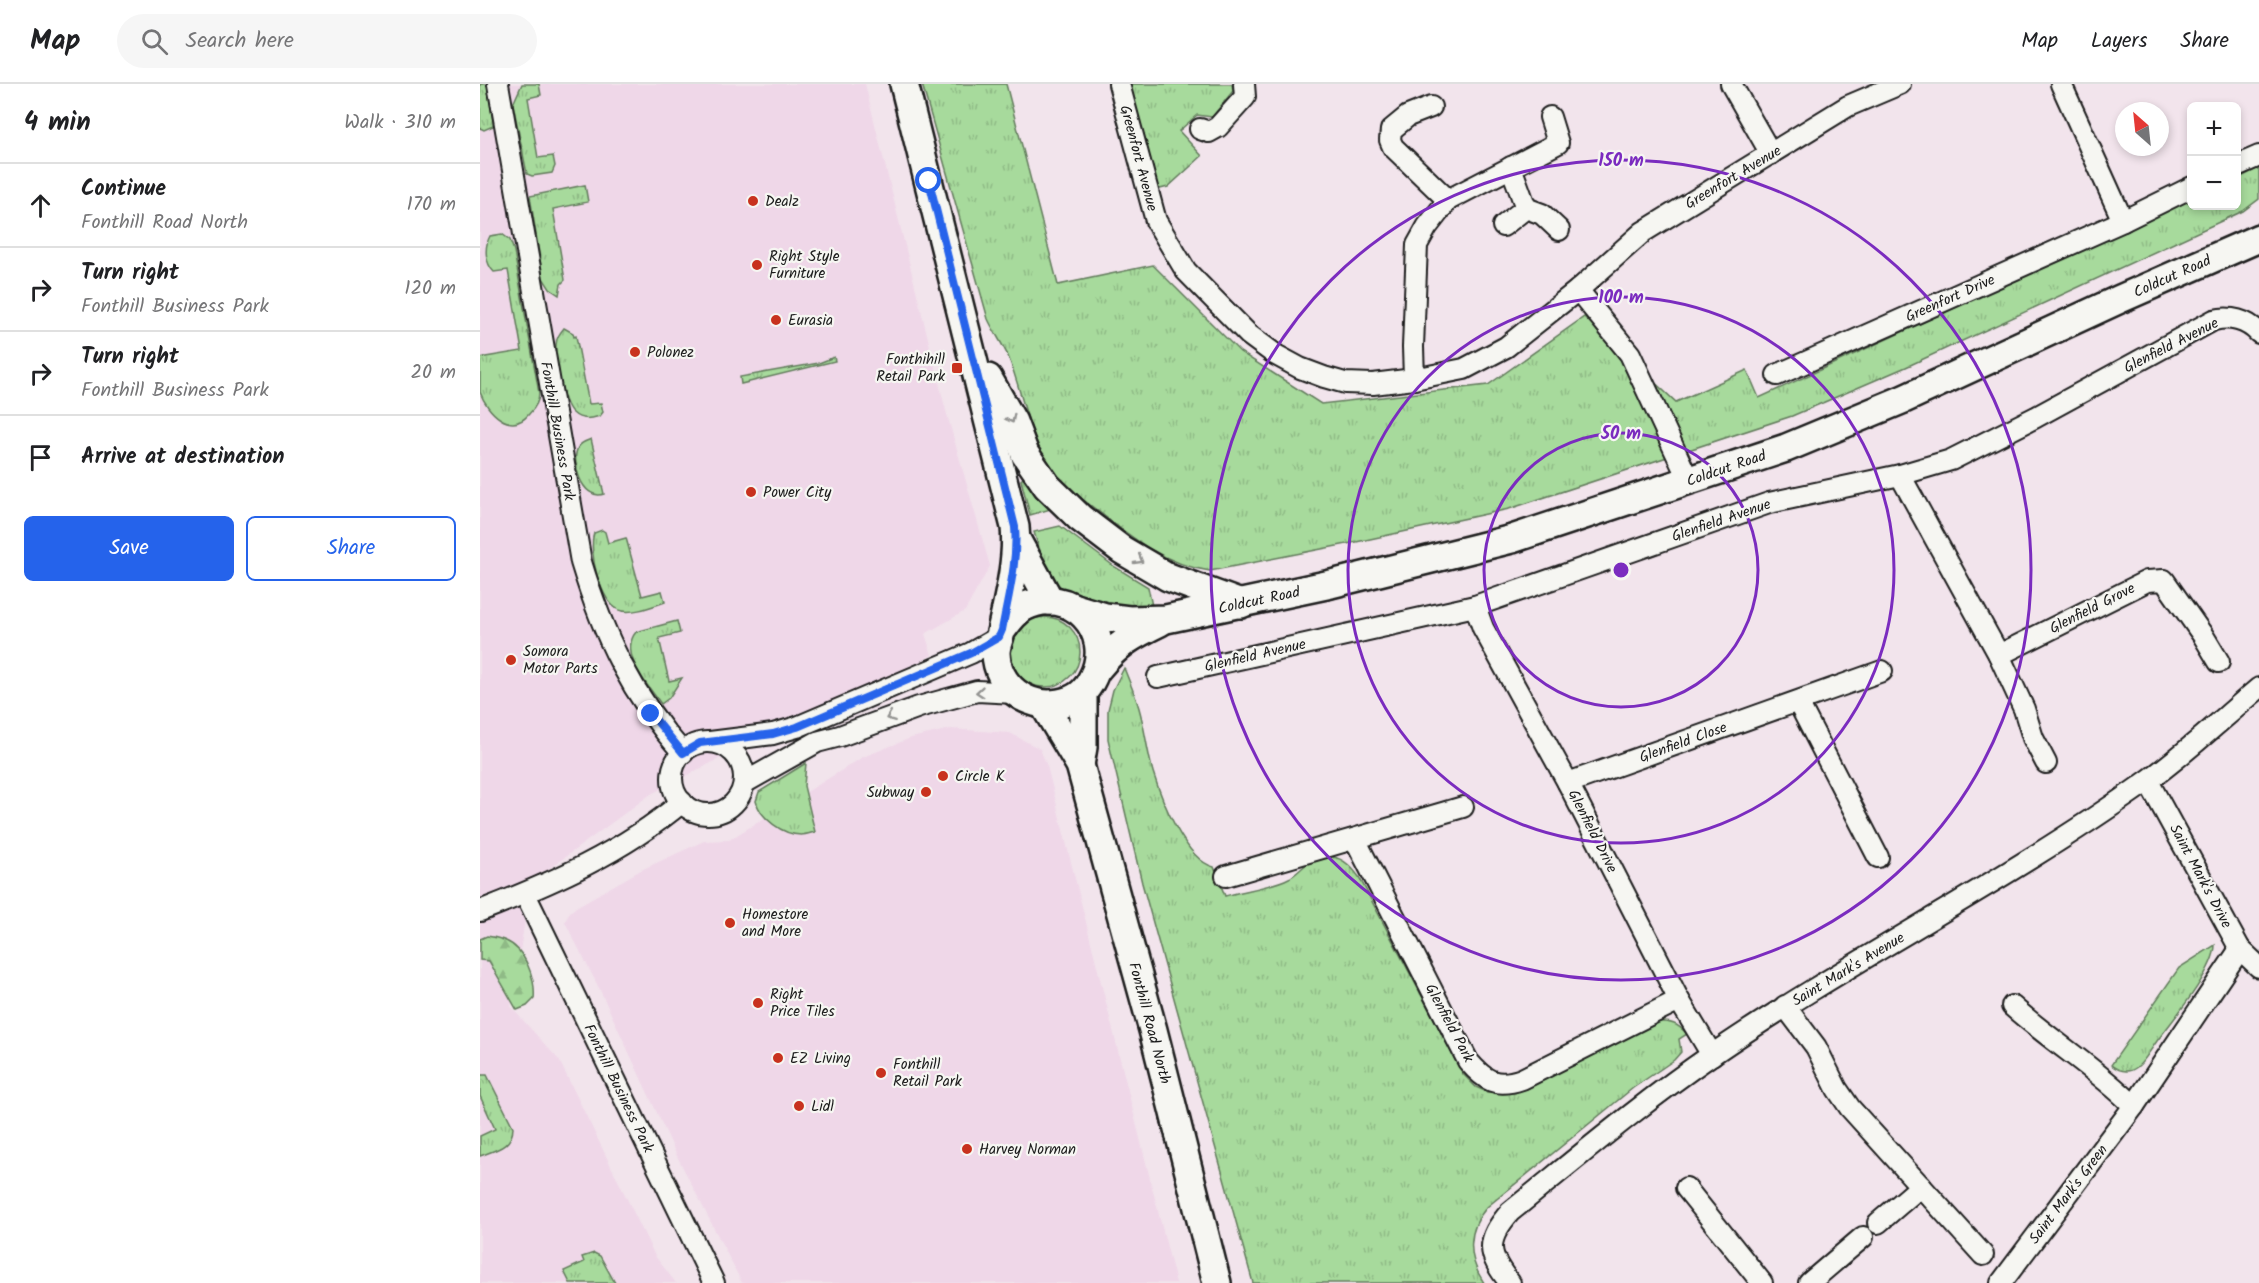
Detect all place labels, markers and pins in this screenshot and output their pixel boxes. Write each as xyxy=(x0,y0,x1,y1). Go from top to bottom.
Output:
place label: Dealz xyxy=(765,190,799,214)
marker: Dealz xyxy=(746,194,760,208)
place label: Right Style Furniture xyxy=(769,245,840,286)
marker: Right Style Furniture xyxy=(750,258,764,272)
place label: Eurasia xyxy=(788,309,833,333)
marker: Eurasia xyxy=(769,313,783,327)
place label: Polonez xyxy=(647,341,694,365)
marker: Polonez xyxy=(628,345,642,359)
place label: Fonthihill Retail Park xyxy=(876,348,946,389)
marker: Fonthihill Retail Park xyxy=(950,361,964,375)
place label: Power City xyxy=(763,481,832,505)
marker: Power City xyxy=(744,485,758,499)
centre of rings xyxy=(1611,560,1631,580)
place label: Somora Motor Parts xyxy=(523,640,598,681)
marker: Somora Motor Parts xyxy=(504,653,518,667)
place label: Circle K xyxy=(955,765,1005,789)
marker: Circle K xyxy=(936,769,950,783)
place label: Subway xyxy=(867,781,915,805)
marker: Subway xyxy=(919,785,933,799)
place label: Homestore and More xyxy=(742,903,808,944)
marker: Homestore and More xyxy=(723,916,737,930)
place label: Right Price Tiles xyxy=(770,983,835,1024)
marker: Right Price Tiles xyxy=(751,996,765,1010)
place label: EZ Living xyxy=(790,1047,851,1071)
marker: EZ Living xyxy=(771,1051,785,1065)
place label: Fonthill Retail Park xyxy=(893,1053,963,1094)
marker: Fonthill Retail Park xyxy=(874,1066,888,1080)
place label: Lidl xyxy=(811,1095,834,1119)
marker: Lidl xyxy=(792,1099,806,1113)
place label: Harvey Norman xyxy=(979,1138,1076,1162)
marker: Harvey Norman xyxy=(960,1142,974,1156)

